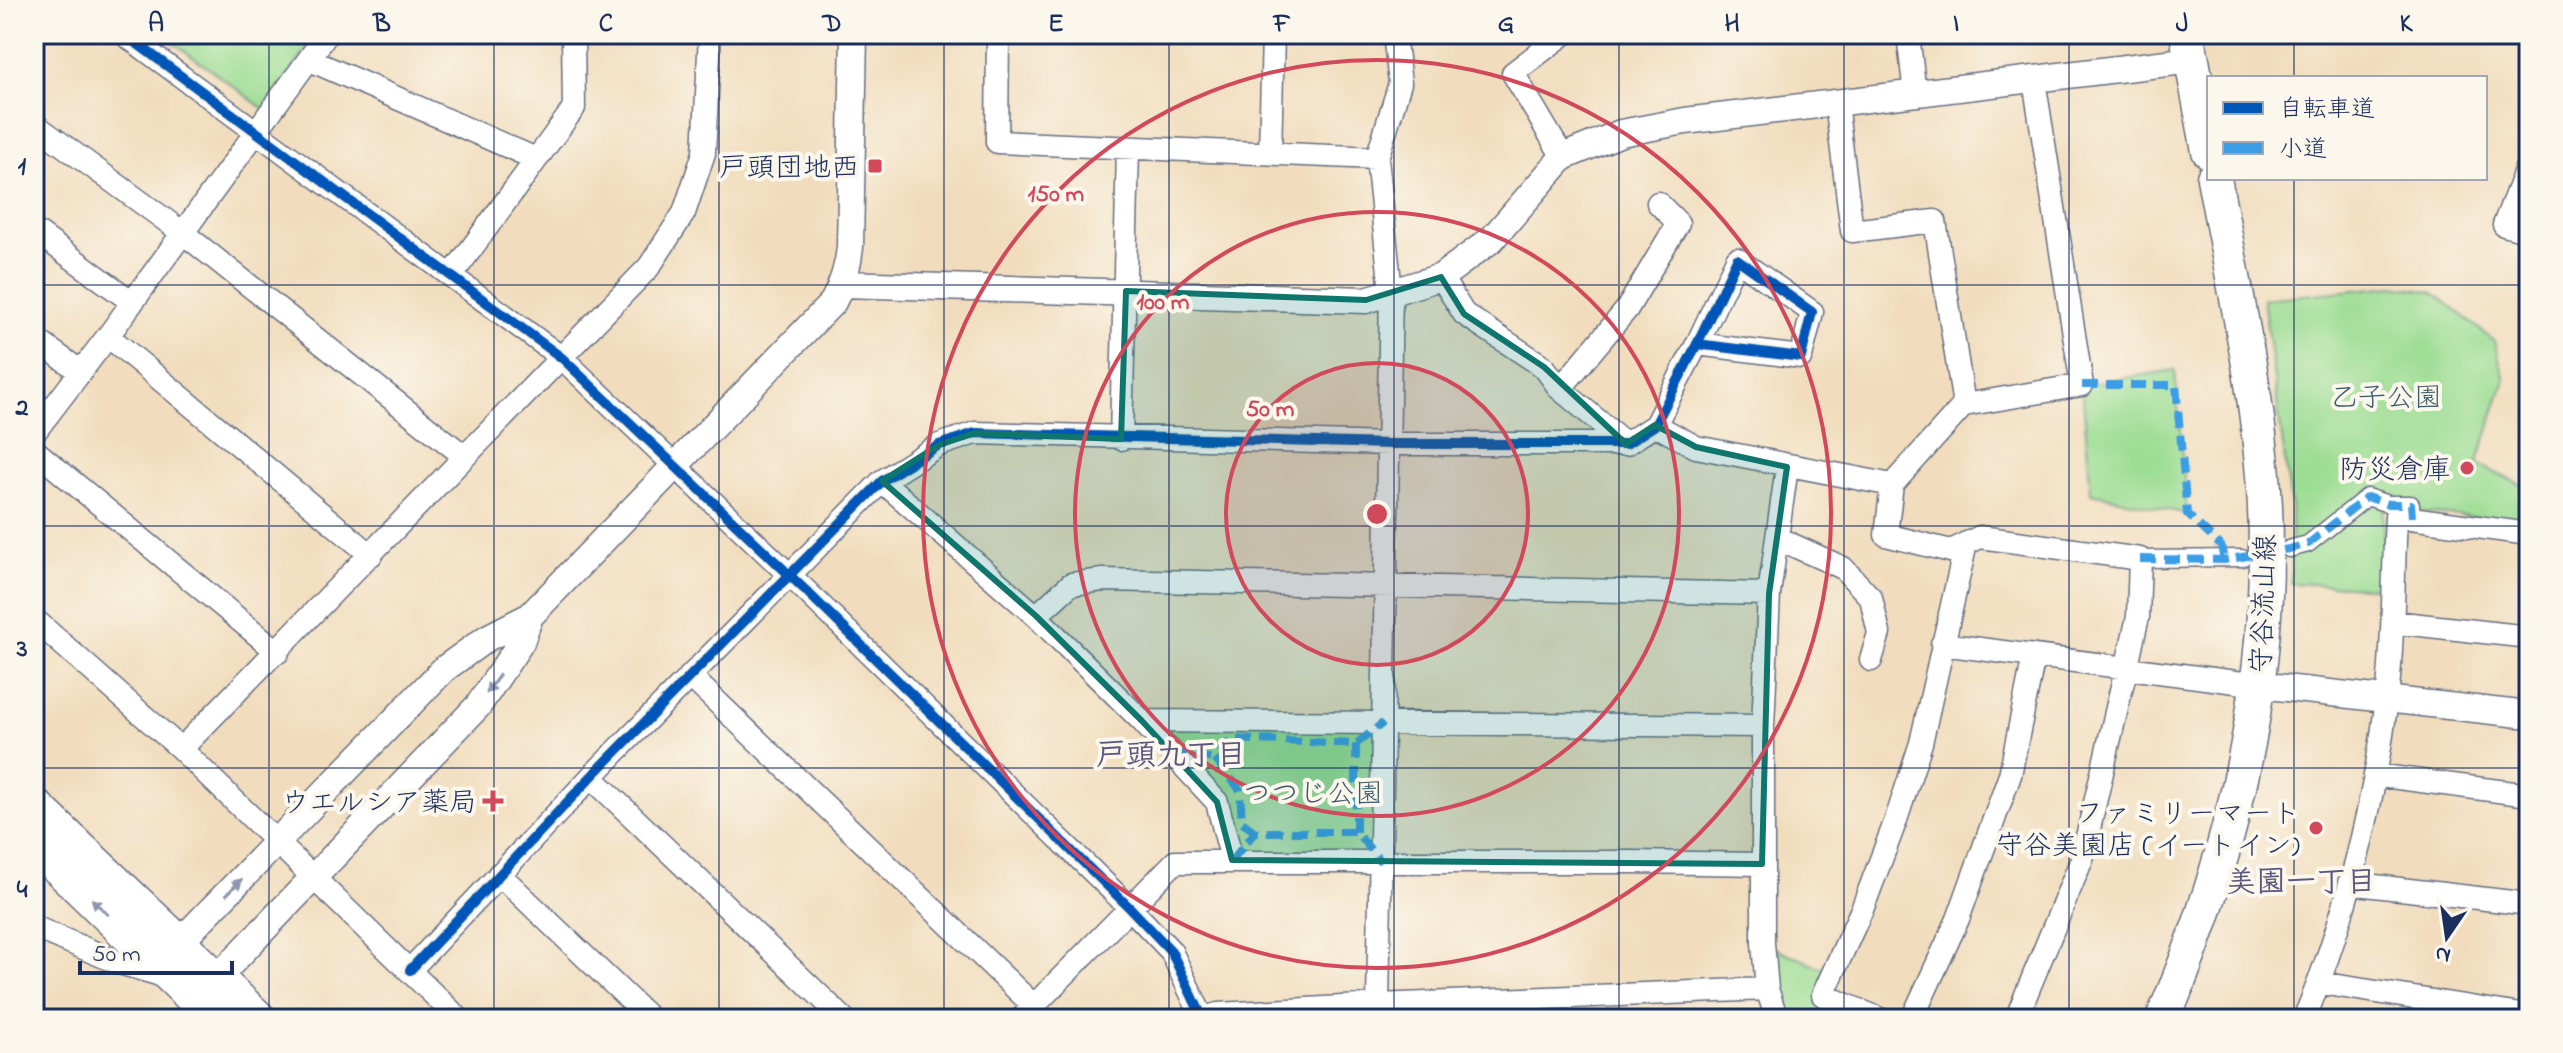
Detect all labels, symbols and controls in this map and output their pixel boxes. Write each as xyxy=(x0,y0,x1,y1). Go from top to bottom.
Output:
text: A xyxy=(148,6,164,44)
text: B xyxy=(372,6,391,44)
text: C xyxy=(599,6,613,44)
text: D xyxy=(821,6,842,44)
text: E xyxy=(1048,6,1064,44)
text: F xyxy=(1272,6,1291,44)
text: G xyxy=(1498,6,1514,44)
text: H xyxy=(1724,6,1740,44)
text: I xyxy=(1953,6,1959,44)
text: J xyxy=(2176,6,2188,44)
text: K xyxy=(2400,6,2414,44)
legend xyxy=(2207,76,2487,180)
text: 自転車道 xyxy=(2279,93,2375,128)
text: 小道 xyxy=(2279,133,2327,168)
text: 1 xyxy=(18,149,27,187)
place label: 戸頭団地西 xyxy=(719,149,859,190)
marker: 戸頭団地西 xyxy=(866,157,884,175)
text: 150 m xyxy=(1028,178,1085,213)
text: 100 m xyxy=(1137,286,1190,321)
park label: 乙子公園 xyxy=(2330,379,2442,420)
text: 2 xyxy=(15,390,29,428)
text: 50 m xyxy=(1246,393,1295,428)
place label: 防災倉庫 xyxy=(2339,451,2451,492)
marker: 防災倉庫 xyxy=(2458,459,2476,477)
centre of rings xyxy=(1363,500,1391,528)
street label: 守谷流山線 xyxy=(2243,533,2288,675)
text: 3 xyxy=(16,631,28,669)
one-way arrow xyxy=(486,674,501,695)
district label: 戸頭九丁目 xyxy=(1096,735,1246,779)
park label: つつじ公園 xyxy=(1243,775,1383,816)
place label: ウエルシア薬局 xyxy=(281,784,477,825)
marker: ウエルシア薬局 xyxy=(484,792,502,810)
place label: ファミリーマート 守谷美園店 (イートイン) xyxy=(1995,795,2300,868)
marker: ファミリーマート 守谷美園店 (イートイン) xyxy=(2307,819,2325,837)
district label: 美園一丁目 xyxy=(2226,862,2376,906)
text: 4 xyxy=(17,872,28,910)
one-way arrow xyxy=(224,878,242,897)
north arrow xyxy=(2407,897,2487,977)
one-way arrow xyxy=(91,898,110,916)
scale bar xyxy=(80,925,232,975)
text: N xyxy=(2432,936,2454,971)
text: 50 m xyxy=(92,938,141,973)

